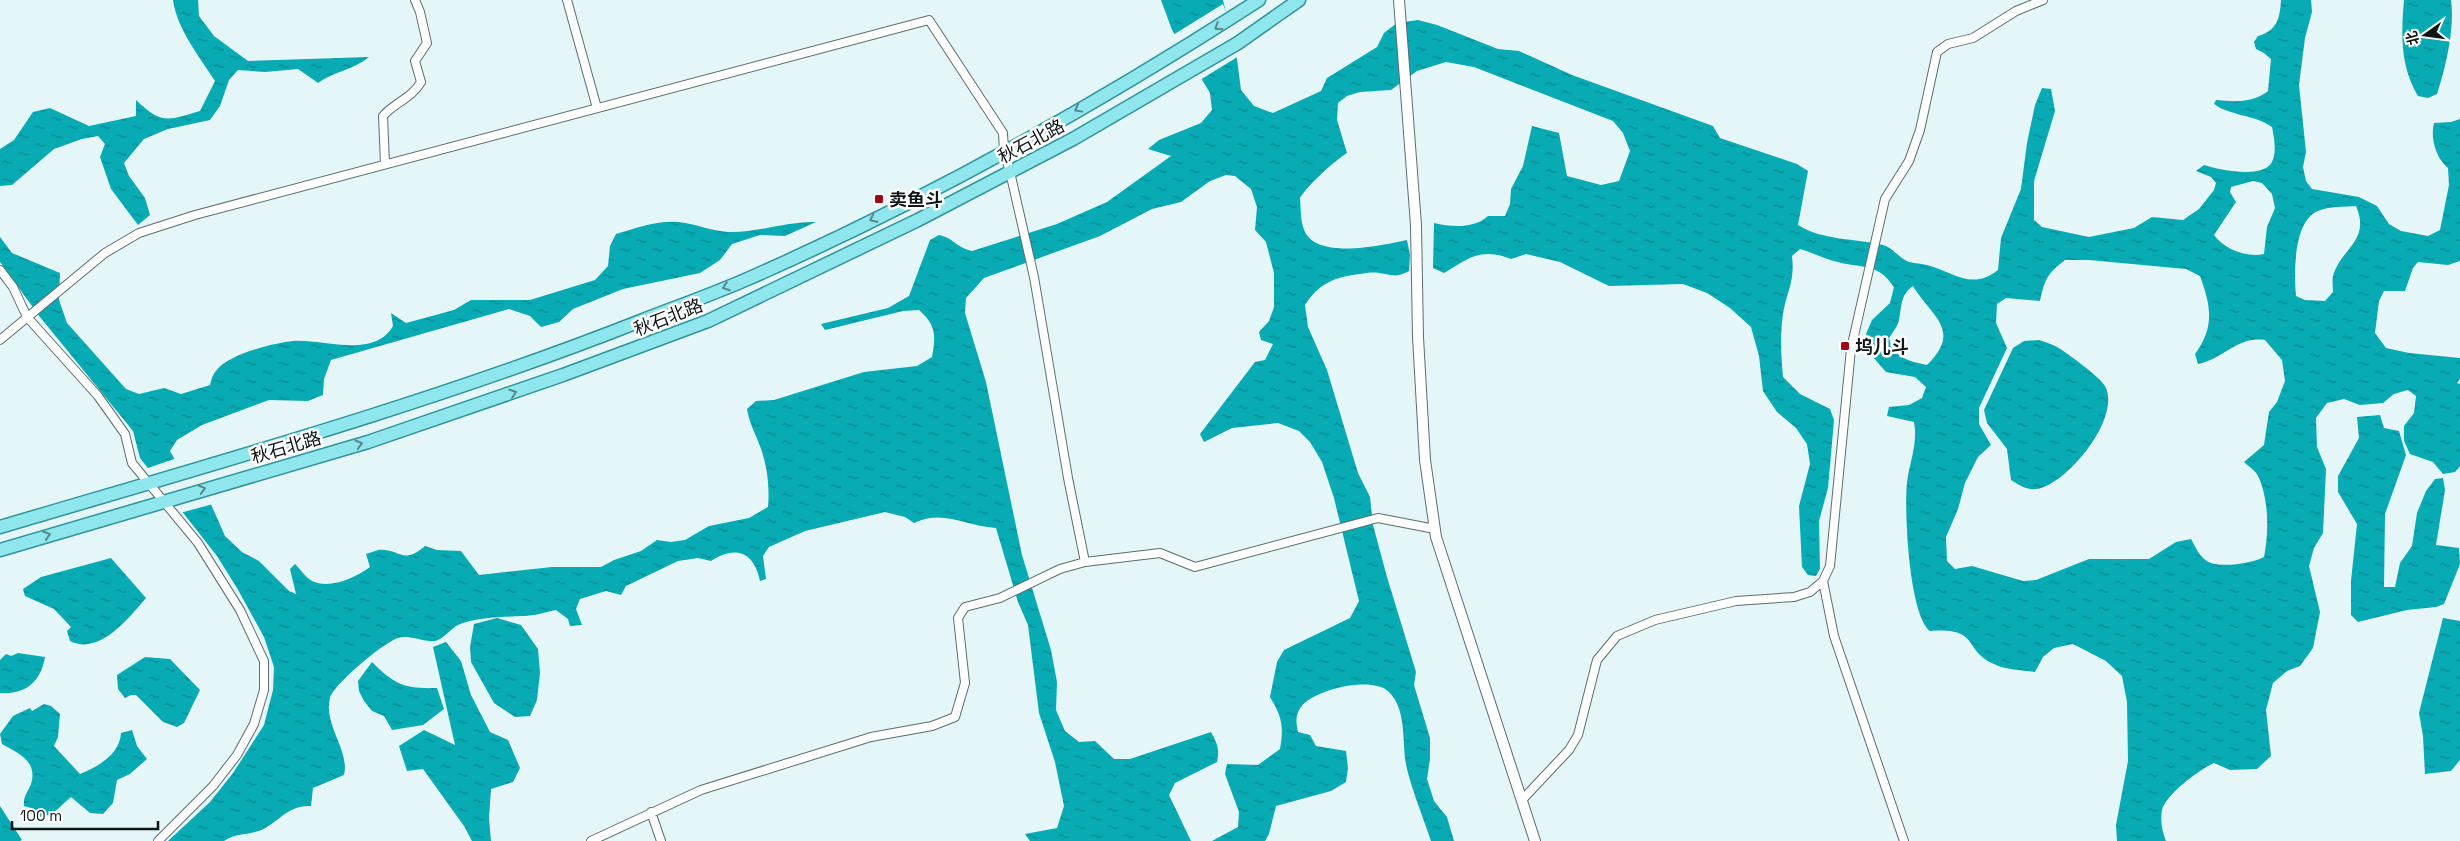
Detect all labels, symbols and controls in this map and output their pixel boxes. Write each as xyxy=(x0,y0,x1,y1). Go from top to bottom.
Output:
north arrow xyxy=(2400,10,2450,60)
one-way arrow xyxy=(1214,20,1223,30)
text: 北 xyxy=(2402,29,2423,47)
one-way arrow xyxy=(1074,103,1083,113)
street label: 秋石北路 xyxy=(994,114,1068,168)
place label: 卖鱼斗 xyxy=(889,188,943,211)
marker: 卖鱼斗 xyxy=(873,193,885,205)
one-way arrow xyxy=(869,212,878,223)
one-way arrow xyxy=(722,281,731,291)
street label: 秋石北路 xyxy=(630,293,706,341)
place label: 坞儿斗 xyxy=(1855,335,1909,358)
marker: 坞儿斗 xyxy=(1839,340,1851,352)
one-way arrow xyxy=(508,388,516,398)
street label: 秋石北路 xyxy=(248,426,324,468)
one-way arrow xyxy=(354,440,362,450)
one-way arrow xyxy=(198,484,206,494)
one-way arrow xyxy=(42,531,50,541)
scale bar xyxy=(12,798,159,830)
text: 100 m xyxy=(20,806,62,825)

